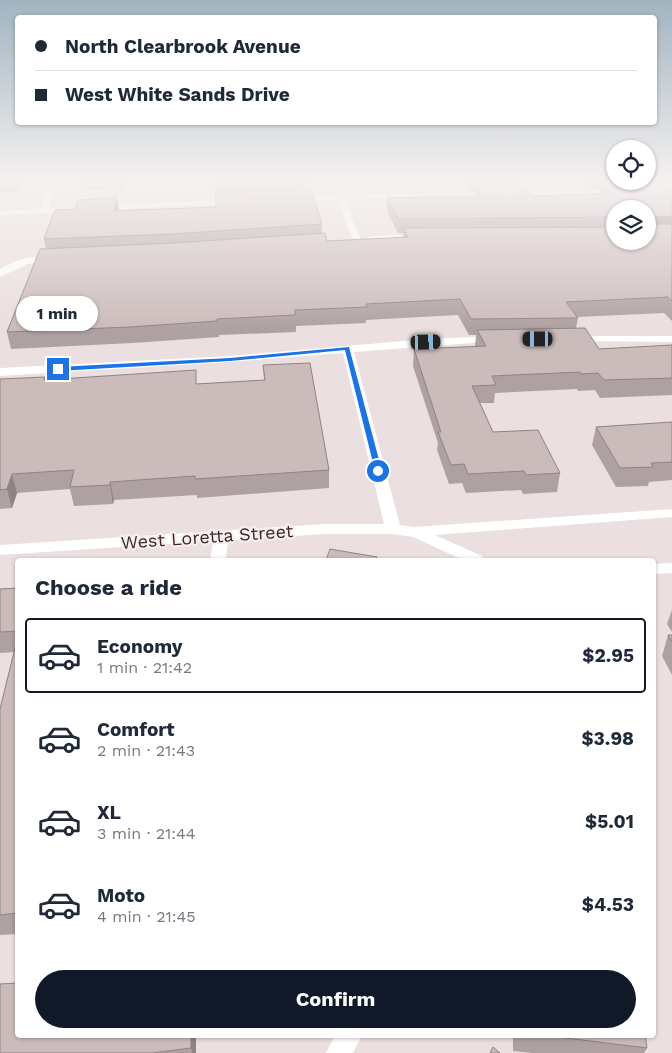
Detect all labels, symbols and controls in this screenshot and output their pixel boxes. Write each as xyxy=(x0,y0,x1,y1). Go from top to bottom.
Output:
text: North Clearbrook Avenue xyxy=(65,35,301,58)
text: West White Sands Drive xyxy=(65,83,290,106)
map controls xyxy=(606,140,656,250)
button: locate xyxy=(606,140,656,190)
button: layers xyxy=(606,200,656,250)
callout: 1 min xyxy=(17,296,99,332)
text: 1 min xyxy=(36,304,78,323)
car xyxy=(523,332,553,347)
car xyxy=(410,334,441,350)
route end xyxy=(47,358,69,380)
route start xyxy=(367,460,389,482)
street label: West Loretta Street xyxy=(120,520,294,553)
text: Choose a ride xyxy=(35,575,182,600)
icon: car xyxy=(37,633,82,678)
text: Economy xyxy=(97,635,182,658)
text: $2.95 xyxy=(582,644,634,667)
text: 1 min · 21:42 xyxy=(97,658,192,677)
icon: car xyxy=(37,716,82,761)
text: Comfort xyxy=(97,718,175,741)
text: $3.98 xyxy=(581,727,634,750)
text: 2 min · 21:43 xyxy=(97,741,195,760)
icon: car xyxy=(37,799,82,844)
text: XL xyxy=(97,801,121,824)
text: $5.01 xyxy=(585,810,634,833)
text: 3 min · 21:44 xyxy=(97,824,196,843)
icon: car xyxy=(37,882,82,927)
text: Moto xyxy=(97,884,145,907)
text: $4.53 xyxy=(582,893,634,916)
text: 4 min · 21:45 xyxy=(97,907,196,926)
button: Confirm xyxy=(35,970,636,1028)

